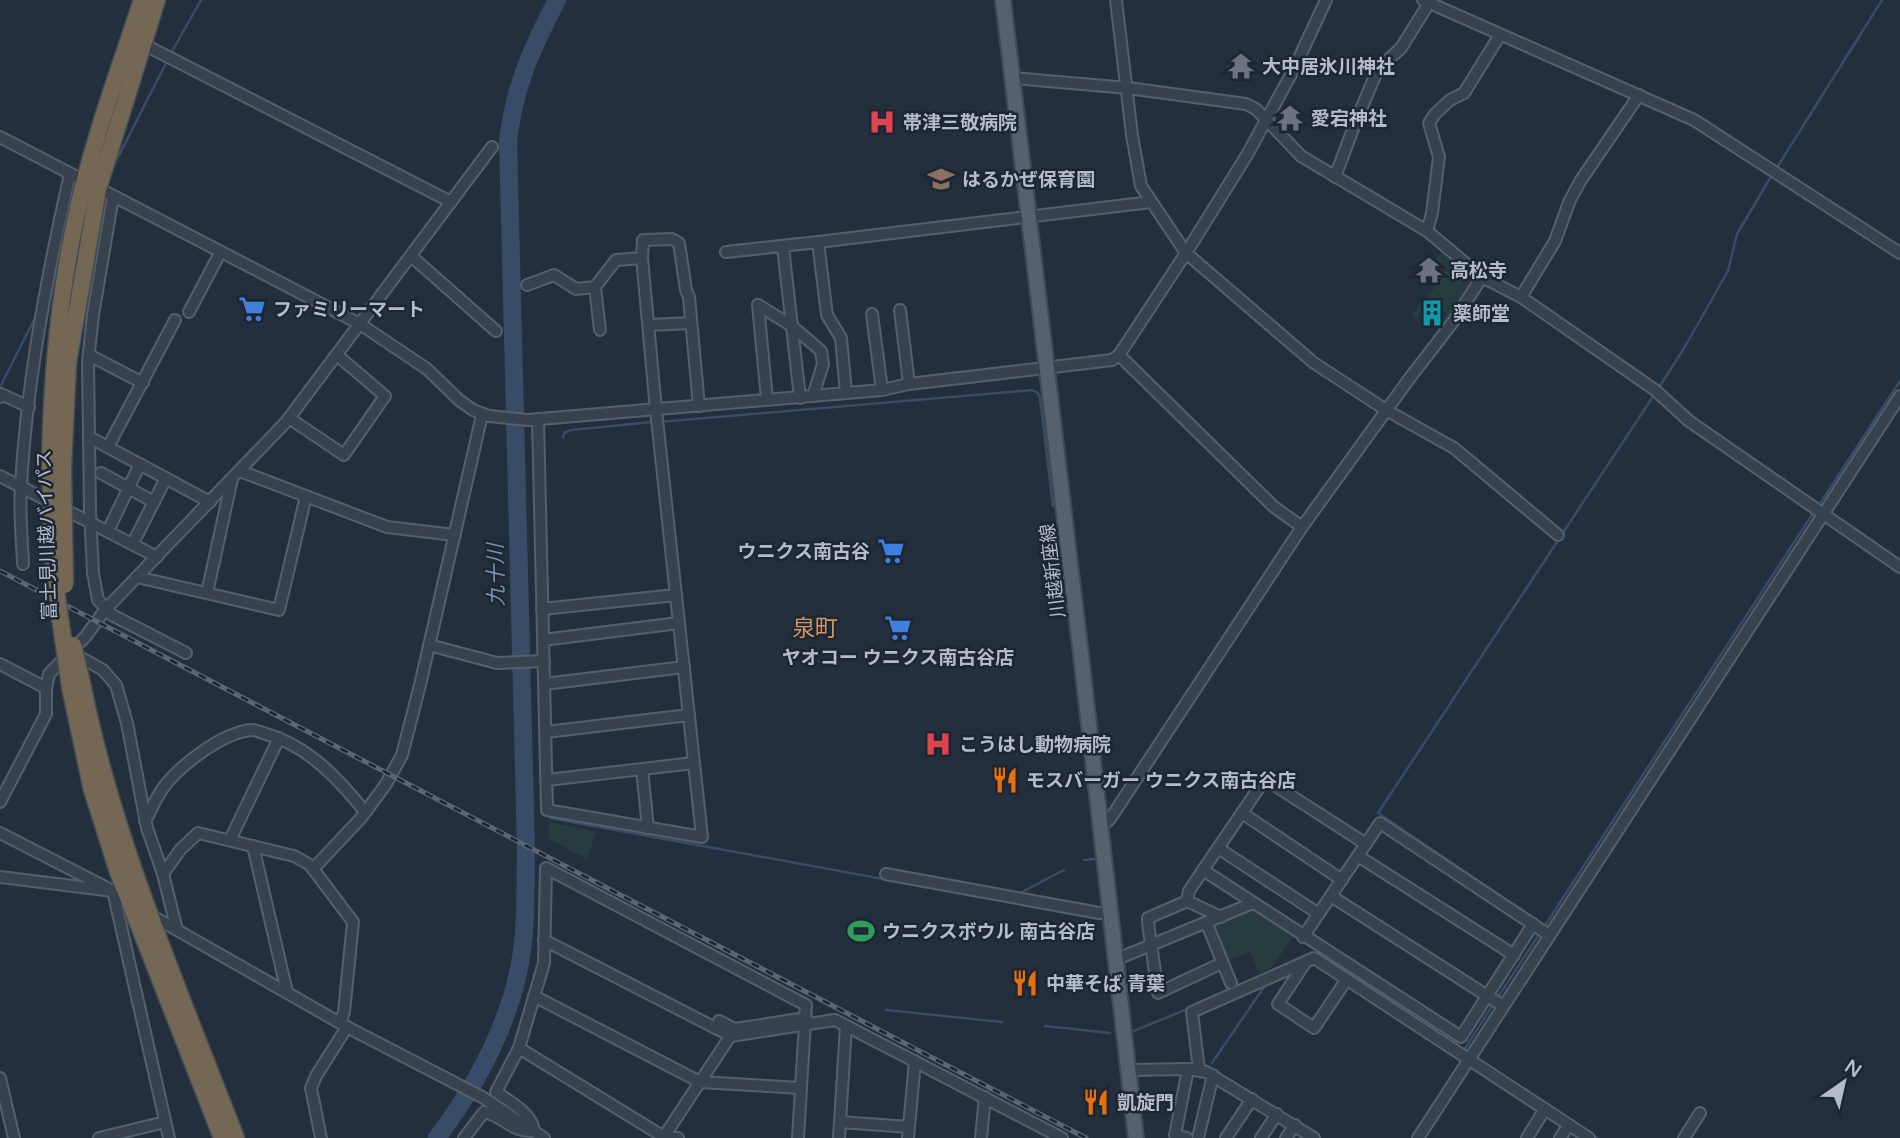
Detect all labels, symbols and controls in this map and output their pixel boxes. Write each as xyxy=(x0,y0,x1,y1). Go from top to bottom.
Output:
temple icon: 大中居氷川神社 xyxy=(1226,51,1256,81)
place label: 大中居氷川神社 xyxy=(1262,56,1395,78)
temple icon: 愛宕神社 xyxy=(1275,103,1305,133)
hospital icon: 帯津三敬病院 xyxy=(867,107,897,137)
place label: 愛宕神社 xyxy=(1311,108,1387,130)
place label: 帯津三敬病院 xyxy=(903,112,1017,134)
school or university icon: はるかぜ保育園 xyxy=(926,164,956,194)
place label: はるかぜ保育園 xyxy=(962,169,1095,191)
temple icon: 高松寺 xyxy=(1414,255,1444,285)
place label: 高松寺 xyxy=(1450,260,1507,282)
supermarket icon: ファミリーマート xyxy=(237,294,267,324)
building icon: 薬師堂 xyxy=(1417,298,1447,328)
place label: ファミリーマート xyxy=(273,299,425,321)
place label: 薬師堂 xyxy=(1453,303,1510,325)
street label: 富士見川越バイパス xyxy=(33,449,61,621)
street label: 川越新座線 xyxy=(1036,522,1070,619)
supermarket icon: ウニクス南古谷 xyxy=(876,536,906,566)
water label: 九十川 xyxy=(483,541,510,607)
place label: ウニクス南古谷 xyxy=(738,541,870,563)
supermarket icon: ヤオコー ウニクス南古谷店 xyxy=(883,613,913,643)
district label: 泉町 xyxy=(792,615,838,643)
place label: ヤオコー ウニクス南古谷店 xyxy=(782,647,1014,669)
hospital icon: こうはし動物病院 xyxy=(923,729,953,759)
place label: こうはし動物病院 xyxy=(959,734,1111,756)
restaurant icon: モスバーガー ウニクス南古谷店 xyxy=(990,765,1020,795)
place label: モスバーガー ウニクス南古谷店 xyxy=(1026,770,1296,792)
sports icon: ウニクスボウル 南古谷店 xyxy=(846,916,876,946)
place label: ウニクスボウル 南古谷店 xyxy=(882,921,1095,943)
restaurant icon: 中華そば 青葉 xyxy=(1010,968,1040,998)
place label: 中華そば 青葉 xyxy=(1046,973,1165,995)
north arrow xyxy=(1809,1047,1879,1117)
text: N xyxy=(1840,1055,1865,1082)
restaurant icon: 凱旋門 xyxy=(1081,1087,1111,1117)
place label: 凱旋門 xyxy=(1117,1092,1174,1114)

